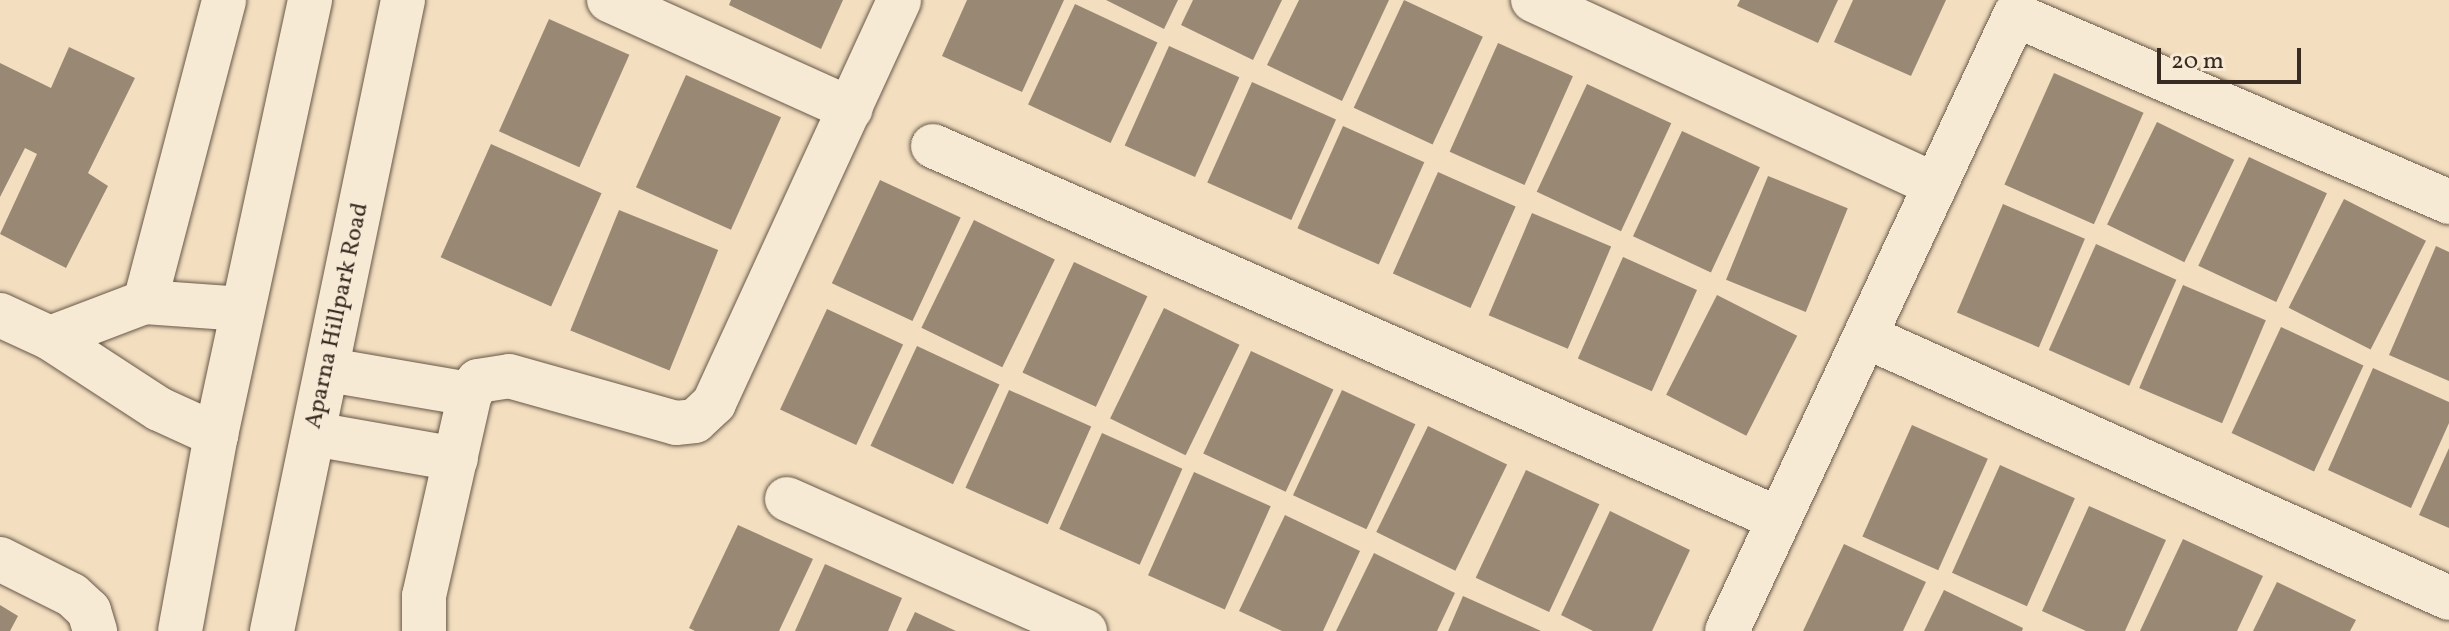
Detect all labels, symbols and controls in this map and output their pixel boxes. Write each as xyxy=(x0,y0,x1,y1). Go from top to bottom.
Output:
scale bar xyxy=(2161,32,2305,82)
text: 20 m xyxy=(2171,45,2224,79)
street label: Aparna Hillpark Road xyxy=(300,200,376,432)

